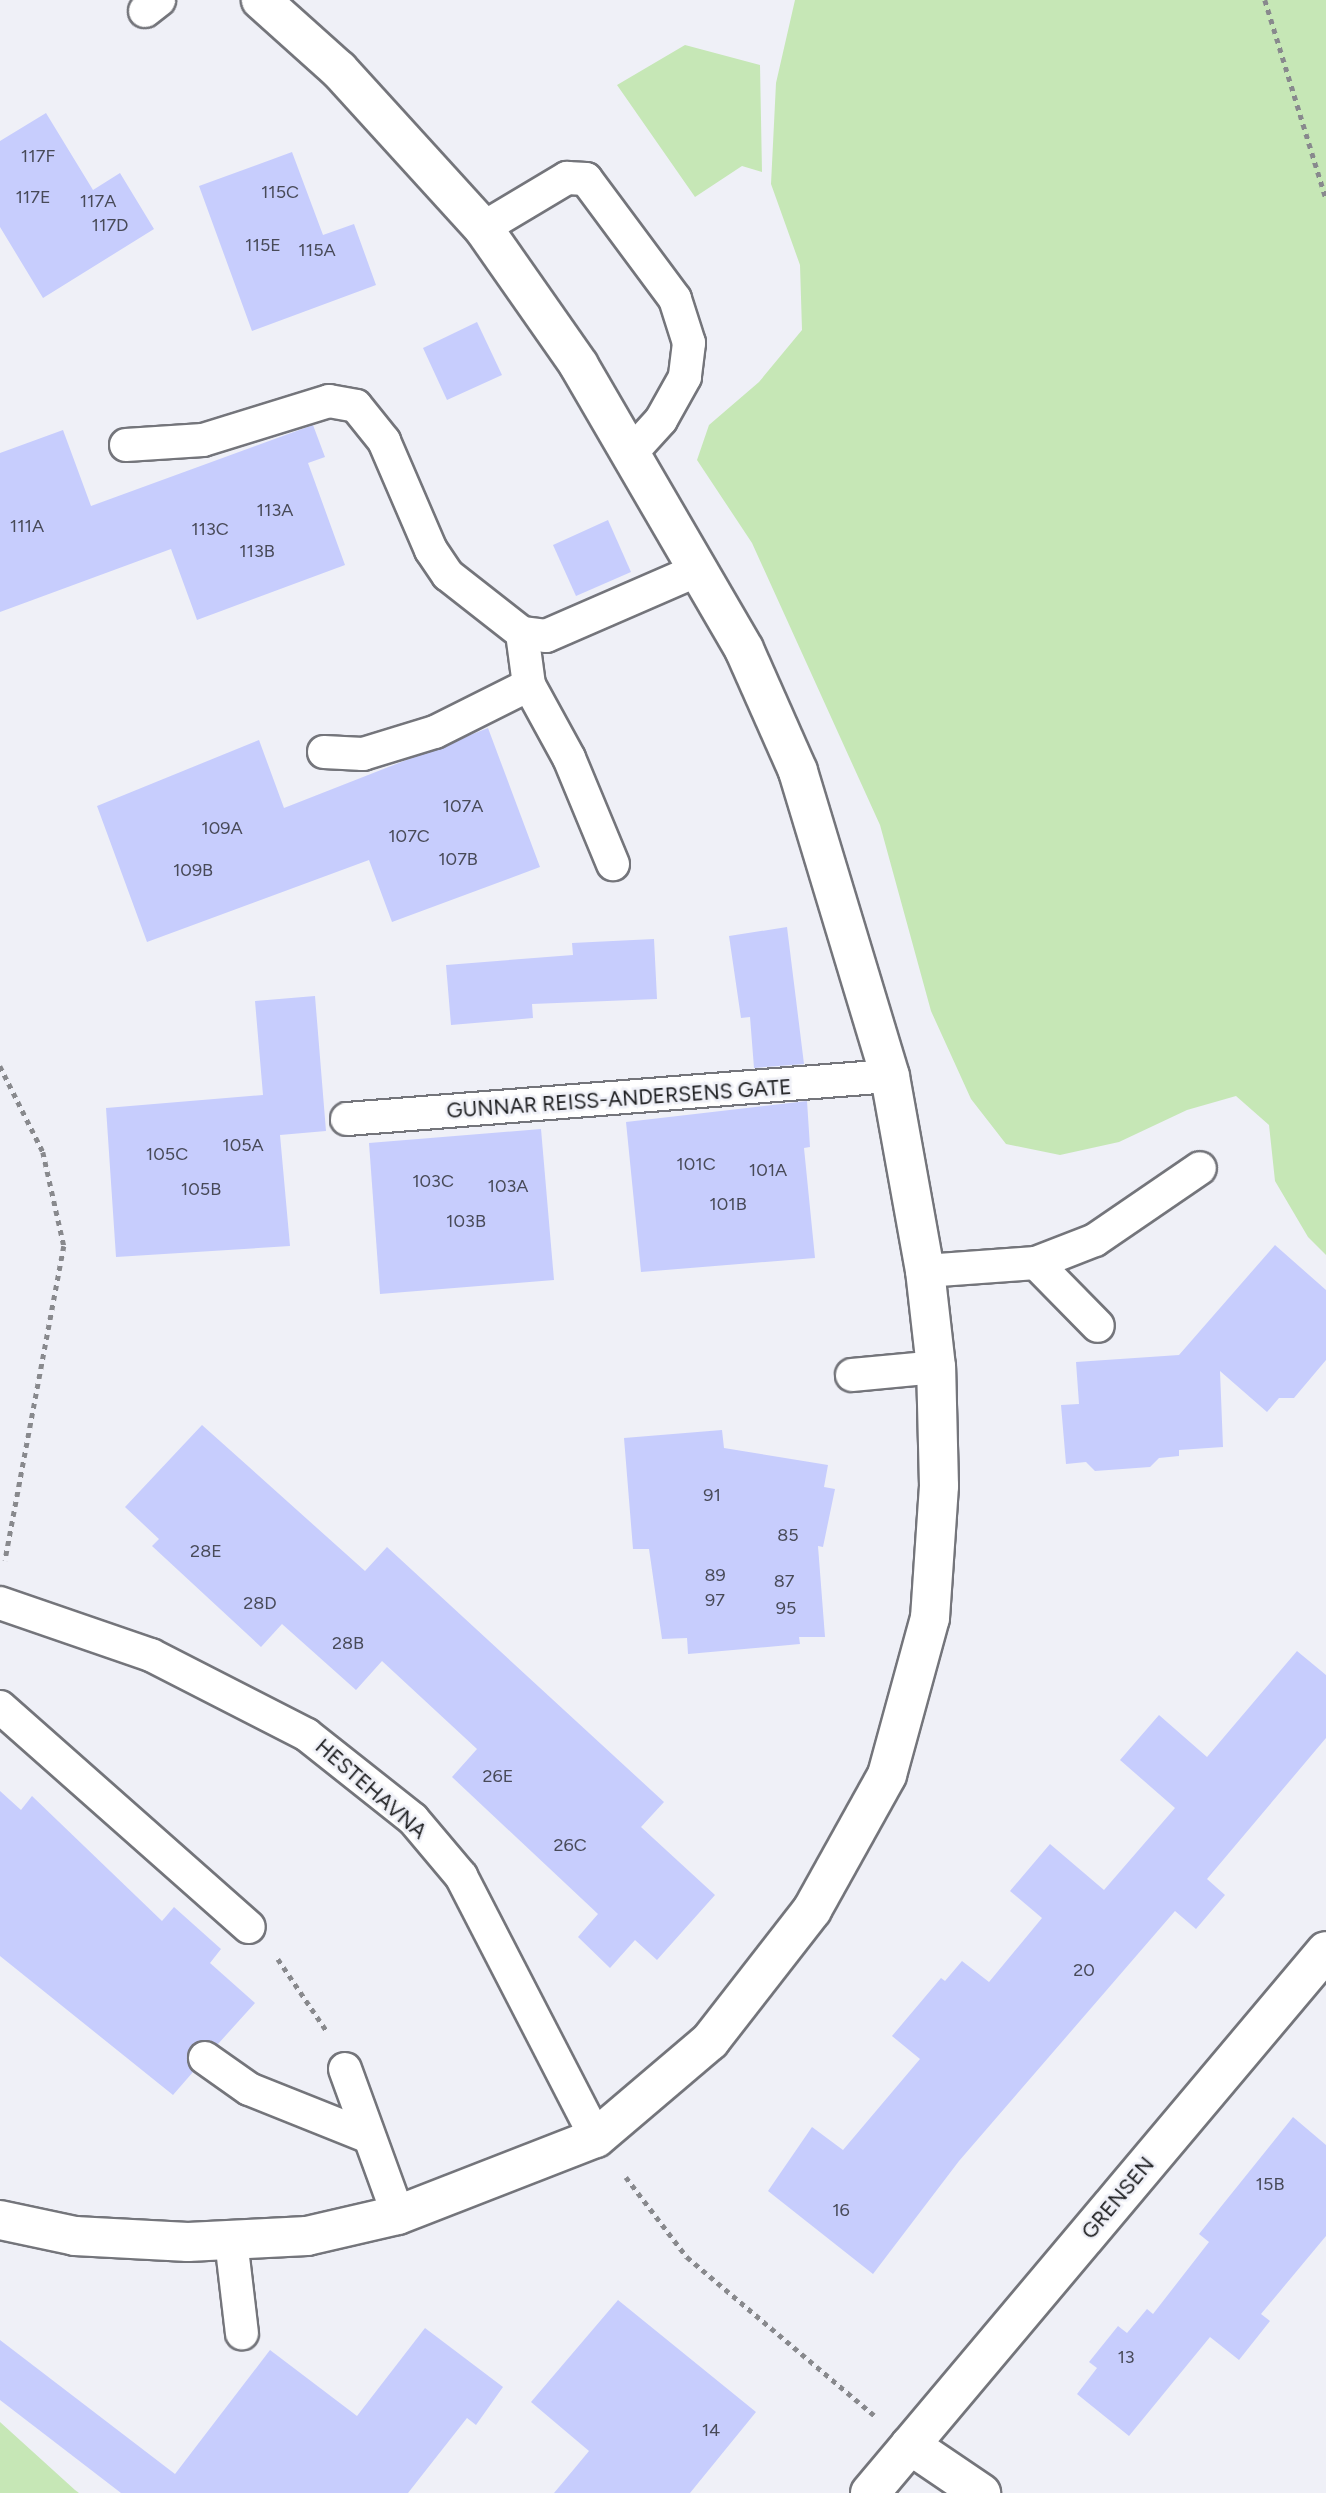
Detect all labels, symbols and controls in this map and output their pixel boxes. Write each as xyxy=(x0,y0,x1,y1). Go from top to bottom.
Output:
house number: 117F xyxy=(21,145,55,167)
house number: 115C xyxy=(261,181,299,203)
house number: 117E xyxy=(15,186,51,208)
house number: 117A xyxy=(80,190,116,212)
house number: 117D xyxy=(92,214,128,236)
house number: 115E xyxy=(245,234,281,256)
house number: 115A xyxy=(298,239,336,261)
house number: 113A xyxy=(257,499,293,521)
house number: 111A xyxy=(10,515,44,537)
house number: 113C xyxy=(191,518,229,540)
house number: 113B xyxy=(239,540,275,562)
house number: 107A xyxy=(443,795,483,817)
house number: 109A xyxy=(201,817,243,839)
house number: 107C xyxy=(388,825,430,847)
house number: 107B xyxy=(438,848,478,870)
house number: 109B xyxy=(173,859,213,881)
street label: GUNNAR REISS-ANDERSENS GATE xyxy=(446,1074,792,1124)
house number: 105A xyxy=(222,1134,264,1156)
house number: 105C xyxy=(146,1143,188,1165)
house number: 101C xyxy=(676,1153,716,1175)
house number: 101A xyxy=(749,1159,787,1181)
house number: 103C xyxy=(412,1170,454,1192)
house number: 103A xyxy=(488,1175,528,1197)
house number: 105B xyxy=(181,1178,221,1200)
house number: 101B xyxy=(709,1193,747,1215)
house number: 103B xyxy=(446,1210,486,1232)
house number: 91 xyxy=(703,1484,721,1506)
house number: 85 xyxy=(777,1524,799,1546)
house number: 28E xyxy=(190,1540,222,1562)
house number: 89 xyxy=(704,1564,726,1586)
house number: 87 xyxy=(774,1570,794,1592)
house number: 97 xyxy=(705,1589,725,1611)
house number: 28D xyxy=(243,1592,277,1614)
house number: 95 xyxy=(776,1597,796,1619)
house number: 28B xyxy=(332,1632,364,1654)
street label: HESTEHAVNA xyxy=(310,1734,432,1844)
house number: 26E xyxy=(483,1765,513,1787)
house number: 26C xyxy=(553,1834,587,1856)
house number: 20 xyxy=(1073,1959,1095,1981)
street label: GRENSEN xyxy=(1076,2152,1160,2244)
house number: 15B xyxy=(1256,2173,1284,2195)
house number: 16 xyxy=(832,2199,850,2221)
house number: 13 xyxy=(1117,2346,1135,2368)
house number: 14 xyxy=(702,2419,720,2441)

